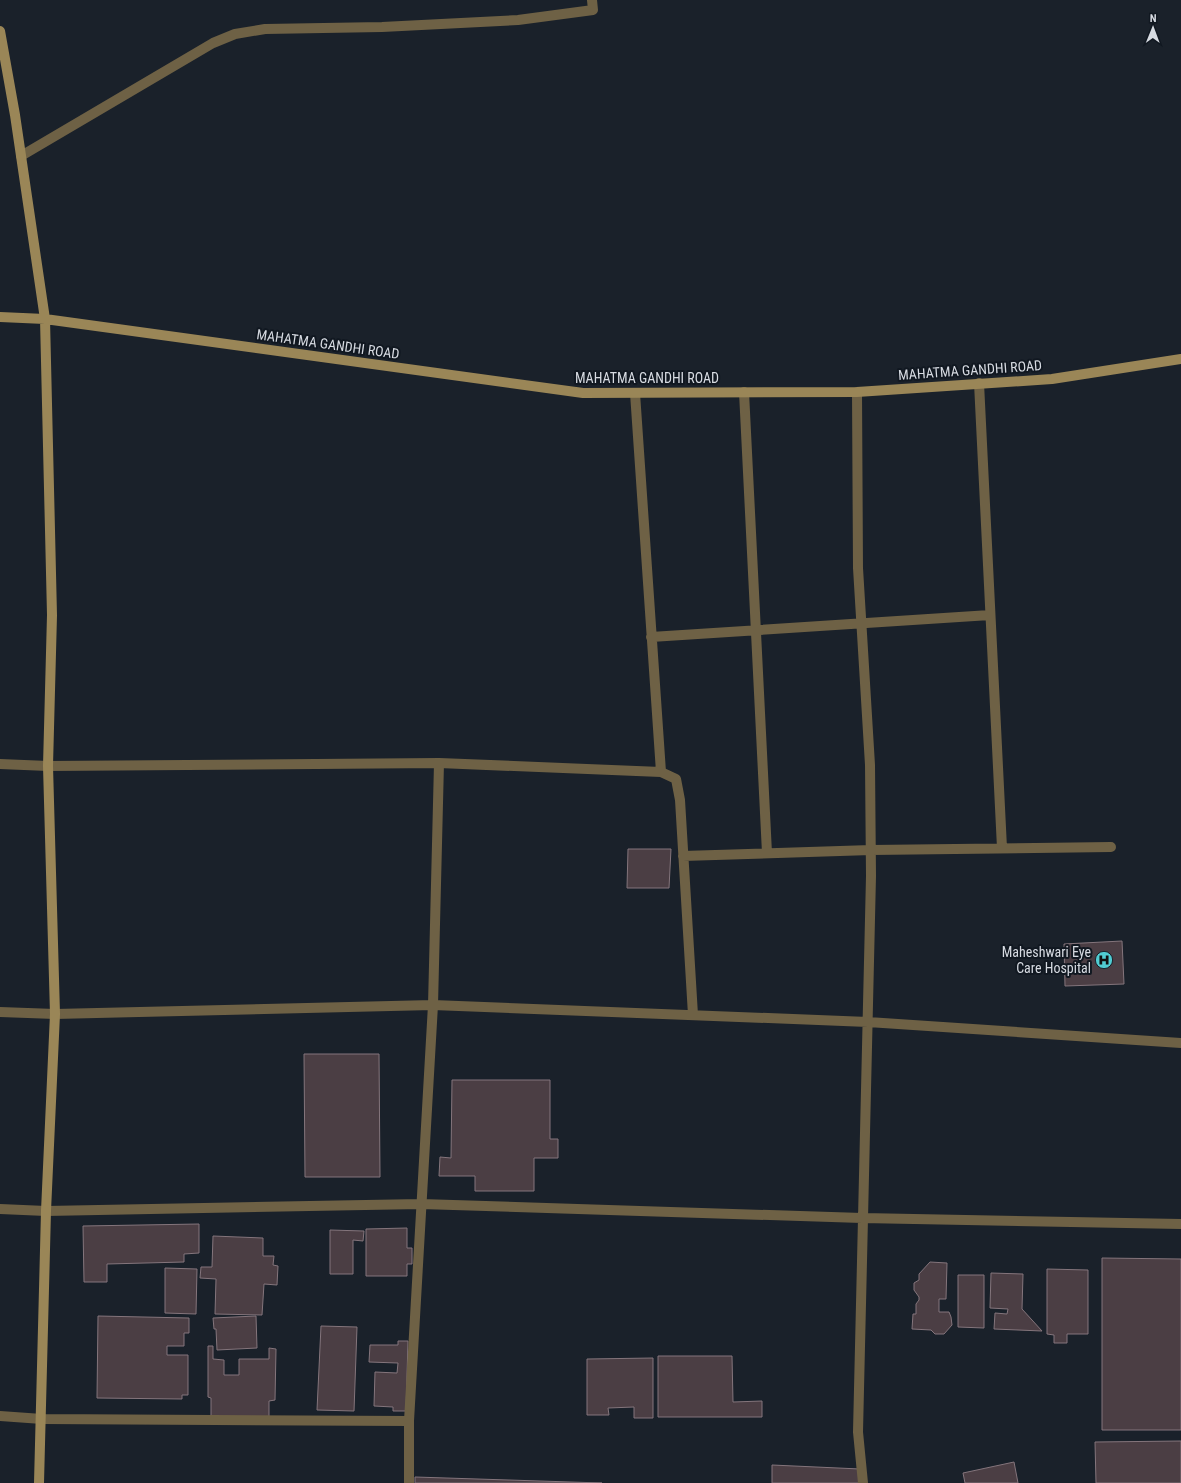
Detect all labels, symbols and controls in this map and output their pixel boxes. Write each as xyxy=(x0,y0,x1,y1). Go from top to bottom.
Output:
north arrow xyxy=(1133,8,1173,48)
text: N xyxy=(1150,12,1157,25)
street label: MAHATMA GANDHI ROAD xyxy=(255,326,401,362)
street label: MAHATMA GANDHI ROAD xyxy=(898,357,1042,383)
street label: MAHATMA GANDHI ROAD xyxy=(575,370,719,386)
place label: Maheshwari Eye Care Hospital xyxy=(1002,944,1091,976)
hospital icon: Maheshwari Eye Care Hospital xyxy=(1094,950,1114,970)

